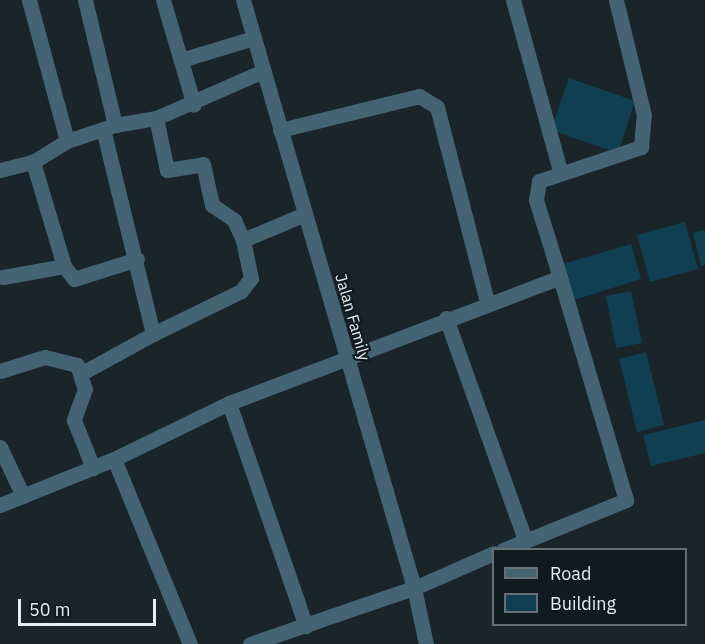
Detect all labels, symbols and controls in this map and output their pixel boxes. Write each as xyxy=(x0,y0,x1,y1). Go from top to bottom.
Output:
street label: Jalan Family xyxy=(331,271,375,363)
legend xyxy=(492,548,687,626)
text: Road xyxy=(550,562,591,585)
scale bar xyxy=(21,587,159,625)
text: Building xyxy=(550,592,616,615)
text: 50 m xyxy=(29,598,71,621)

